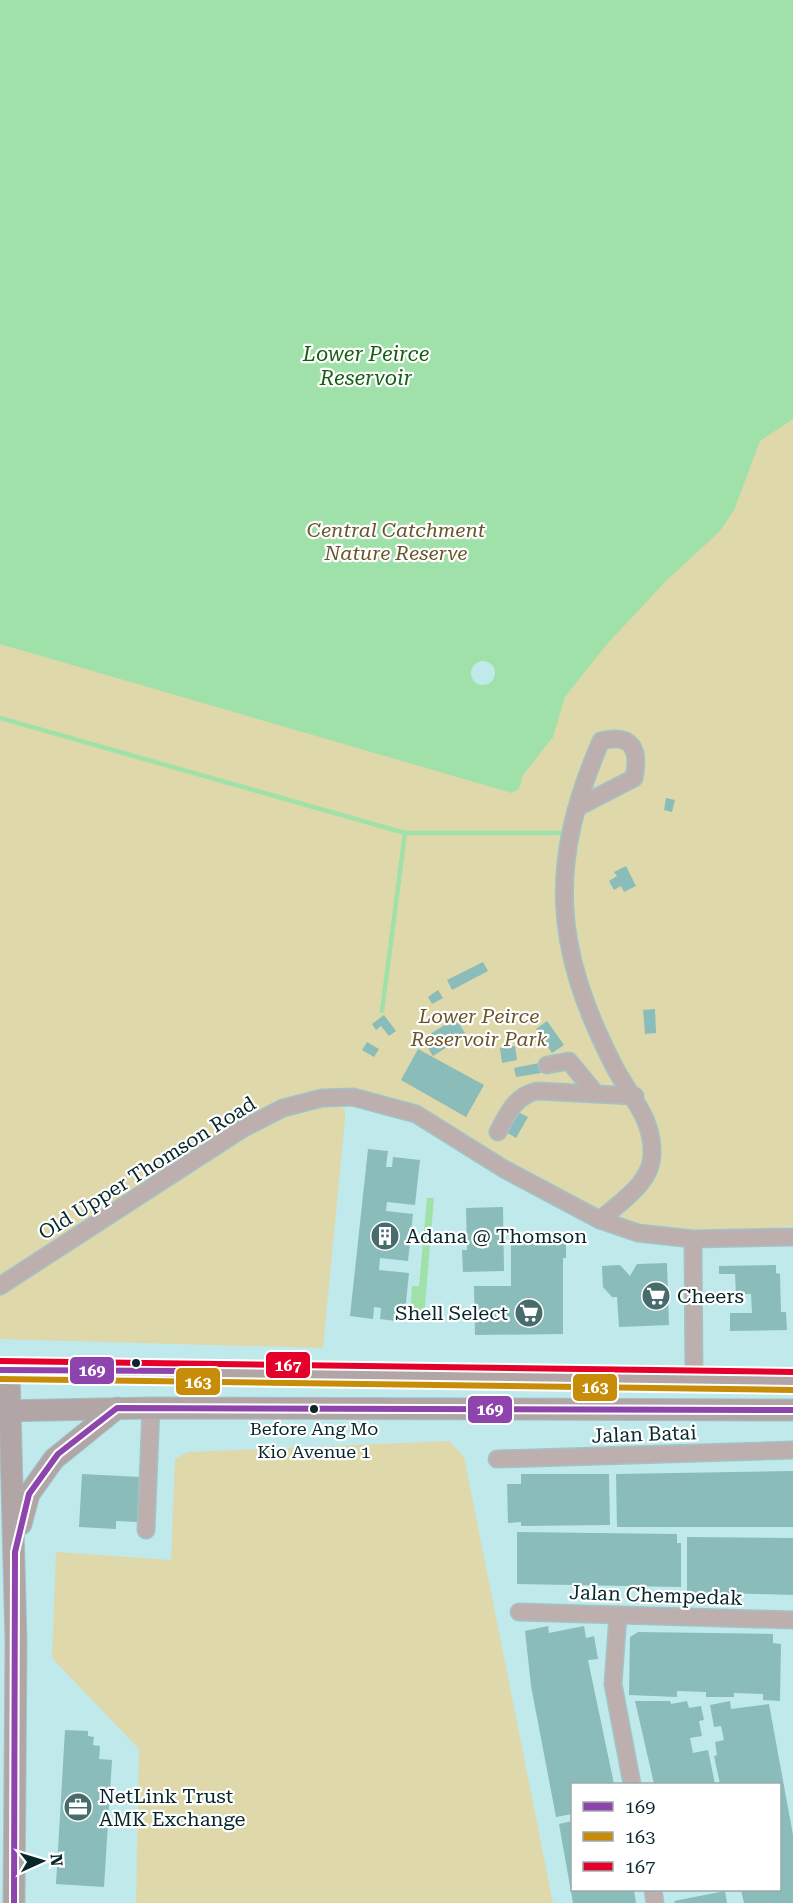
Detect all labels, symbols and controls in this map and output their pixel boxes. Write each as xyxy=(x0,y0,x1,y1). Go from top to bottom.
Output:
water label: Lower Peirce Reservoir xyxy=(302,342,429,390)
park label: Central Catchment Nature Reserve xyxy=(307,518,486,565)
park label: Lower Peirce Reservoir Park xyxy=(410,1004,548,1051)
street label: Old Upper Thomson Road xyxy=(34,1091,260,1245)
building icon: Adana @ Thomson xyxy=(369,1220,401,1252)
place label: Adana @ Thomson xyxy=(406,1224,587,1248)
supermarket icon: Cheers xyxy=(640,1280,672,1312)
place label: Cheers xyxy=(677,1284,744,1308)
supermarket icon: Shell Select xyxy=(513,1297,545,1329)
place label: Shell Select xyxy=(395,1301,509,1325)
line badge: 167 xyxy=(265,1351,311,1379)
line badge: 169 xyxy=(69,1356,115,1385)
text: 167 xyxy=(275,1356,301,1375)
unlabelled marker xyxy=(130,1357,142,1369)
text: 169 xyxy=(79,1361,105,1380)
line badge: 163 xyxy=(175,1367,221,1396)
text: 163 xyxy=(185,1373,211,1392)
line badge: 163 xyxy=(572,1373,618,1402)
text: 163 xyxy=(582,1378,608,1397)
line badge: 169 xyxy=(467,1395,513,1424)
text: 169 xyxy=(477,1400,503,1419)
marker: Before Ang Mo Kio Avenue 1 xyxy=(308,1403,320,1415)
place label: Before Ang Mo Kio Avenue 1 xyxy=(250,1418,378,1462)
street label: Jalan Batai xyxy=(591,1420,697,1448)
street label: Jalan Chempedak xyxy=(569,1580,743,1610)
legend xyxy=(571,1783,781,1891)
place label: NetLink Trust AMK Exchange xyxy=(99,1784,245,1831)
office icon: NetLink Trust AMK Exchange xyxy=(62,1791,94,1823)
text: 169 xyxy=(625,1796,655,1817)
text: 163 xyxy=(625,1826,655,1847)
north arrow xyxy=(12,1831,72,1891)
text: N xyxy=(47,1853,66,1867)
text: 167 xyxy=(625,1856,655,1877)

